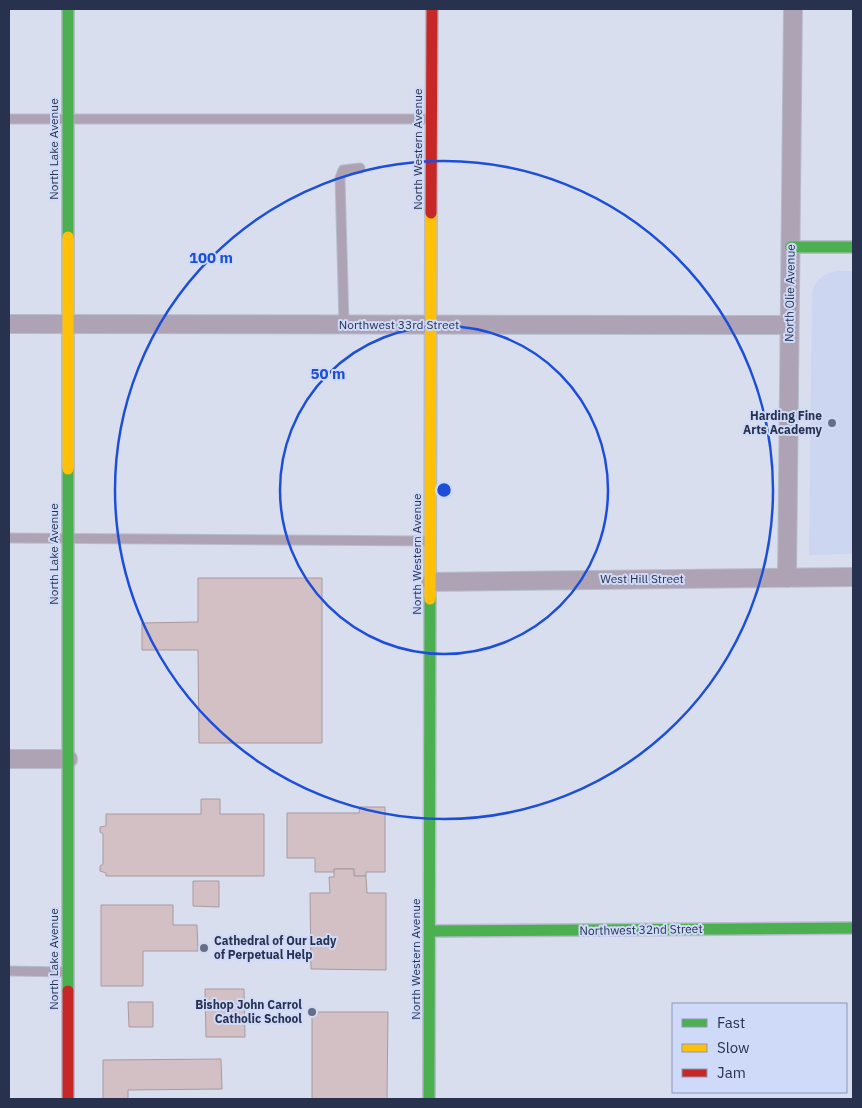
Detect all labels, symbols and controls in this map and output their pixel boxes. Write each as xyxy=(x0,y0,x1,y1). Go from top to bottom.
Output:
street label: North Western Avenue xyxy=(410,88,425,210)
street label: North Lake Avenue xyxy=(46,98,61,200)
street label: North Olie Avenue xyxy=(781,244,798,342)
text: 100 m xyxy=(189,248,233,267)
street label: Northwest 33rd Street xyxy=(339,317,459,332)
text: 50 m xyxy=(311,364,345,383)
place label: Harding Fine Arts Academy xyxy=(743,408,823,437)
marker: Harding Fine Arts Academy xyxy=(826,417,838,429)
centre of rings xyxy=(435,481,453,499)
street label: North Western Avenue xyxy=(409,493,424,615)
street label: North Lake Avenue xyxy=(46,503,61,605)
street label: West Hill Street xyxy=(600,571,684,586)
street label: North Western Avenue xyxy=(408,898,423,1020)
street label: North Lake Avenue xyxy=(46,908,61,1010)
street label: Northwest 32nd Street xyxy=(579,921,703,938)
place label: Cathedral of Our Lady of Perpetual Help xyxy=(214,933,337,962)
marker: Cathedral of Our Lady of Perpetual Help xyxy=(198,942,210,954)
place label: Bishop John Carrol Catholic School xyxy=(195,997,302,1026)
legend xyxy=(672,1003,847,1093)
marker: Bishop John Carrol Catholic School xyxy=(306,1006,318,1018)
text: Fast xyxy=(717,1013,745,1032)
text: Slow xyxy=(717,1038,750,1057)
text: Jam xyxy=(717,1063,746,1082)

